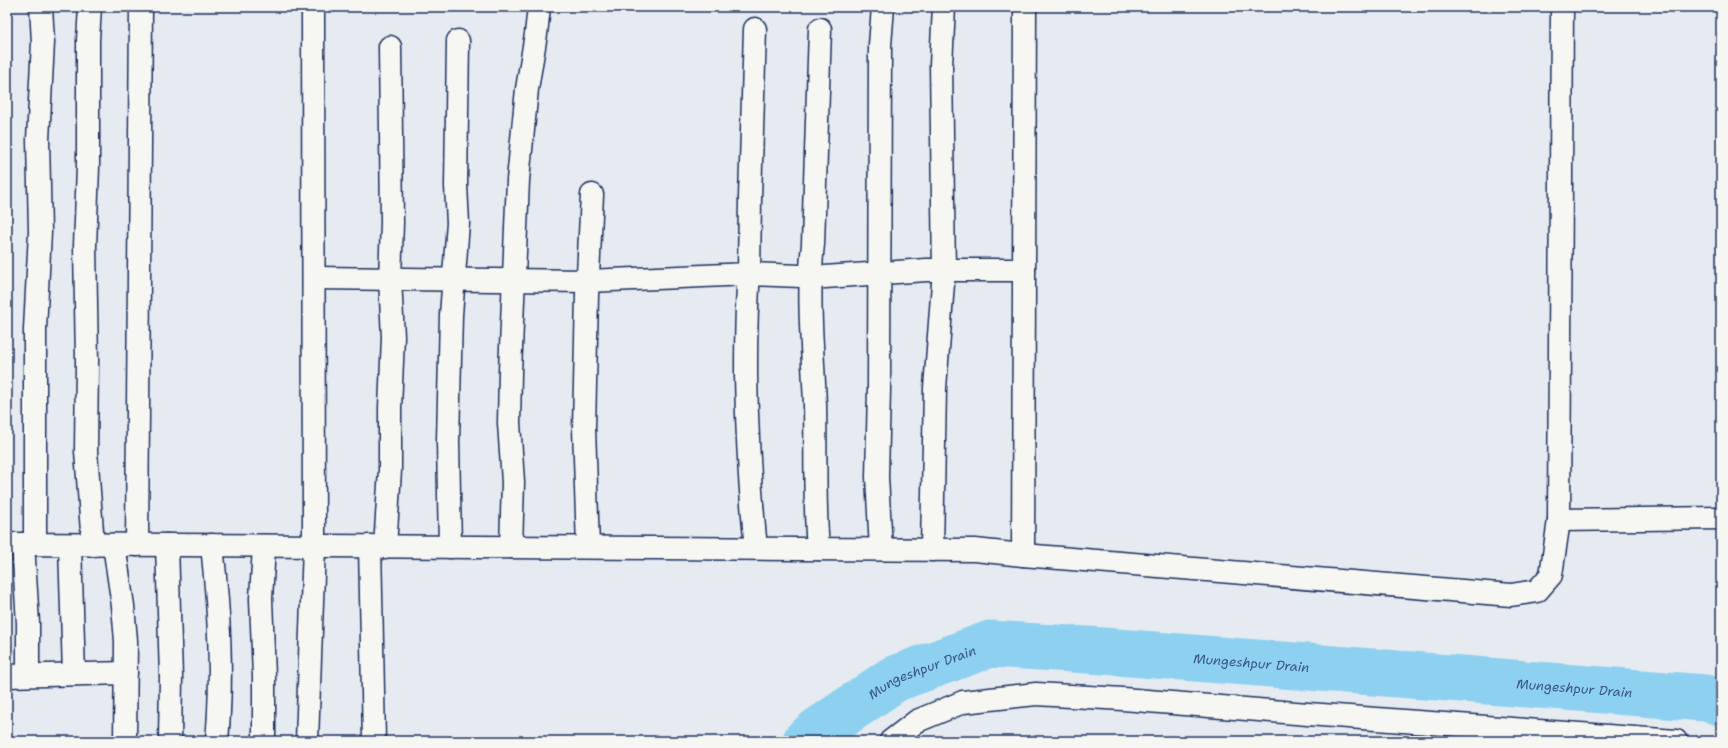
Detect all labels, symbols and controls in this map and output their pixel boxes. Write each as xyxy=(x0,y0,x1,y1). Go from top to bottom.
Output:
water label: Mungeshpur Drain xyxy=(865,642,978,703)
water label: Mungeshpur Drain xyxy=(1193,650,1310,676)
water label: Mungeshpur Drain xyxy=(1516,675,1633,701)

